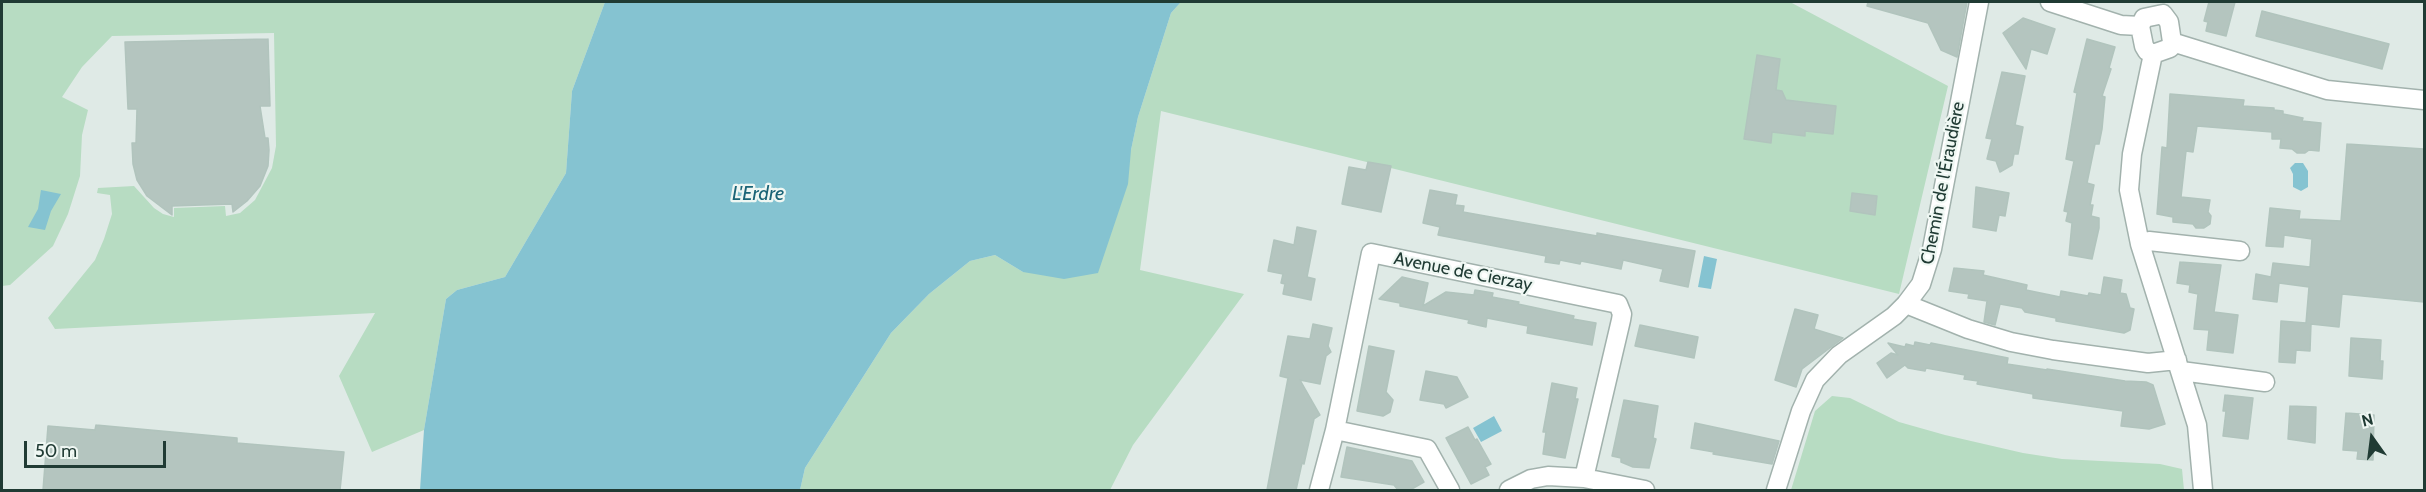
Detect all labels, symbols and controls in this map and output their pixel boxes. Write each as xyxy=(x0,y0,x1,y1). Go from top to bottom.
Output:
street label: Chemin de l'Éraudière xyxy=(1917,100,1969,266)
water label: L'Erdre xyxy=(732,182,784,206)
street label: Avenue de Cierzay xyxy=(1392,248,1534,296)
north arrow xyxy=(2342,408,2402,468)
text: N xyxy=(2360,409,2375,431)
scale bar xyxy=(27,429,170,467)
text: 50 m xyxy=(35,440,77,462)

